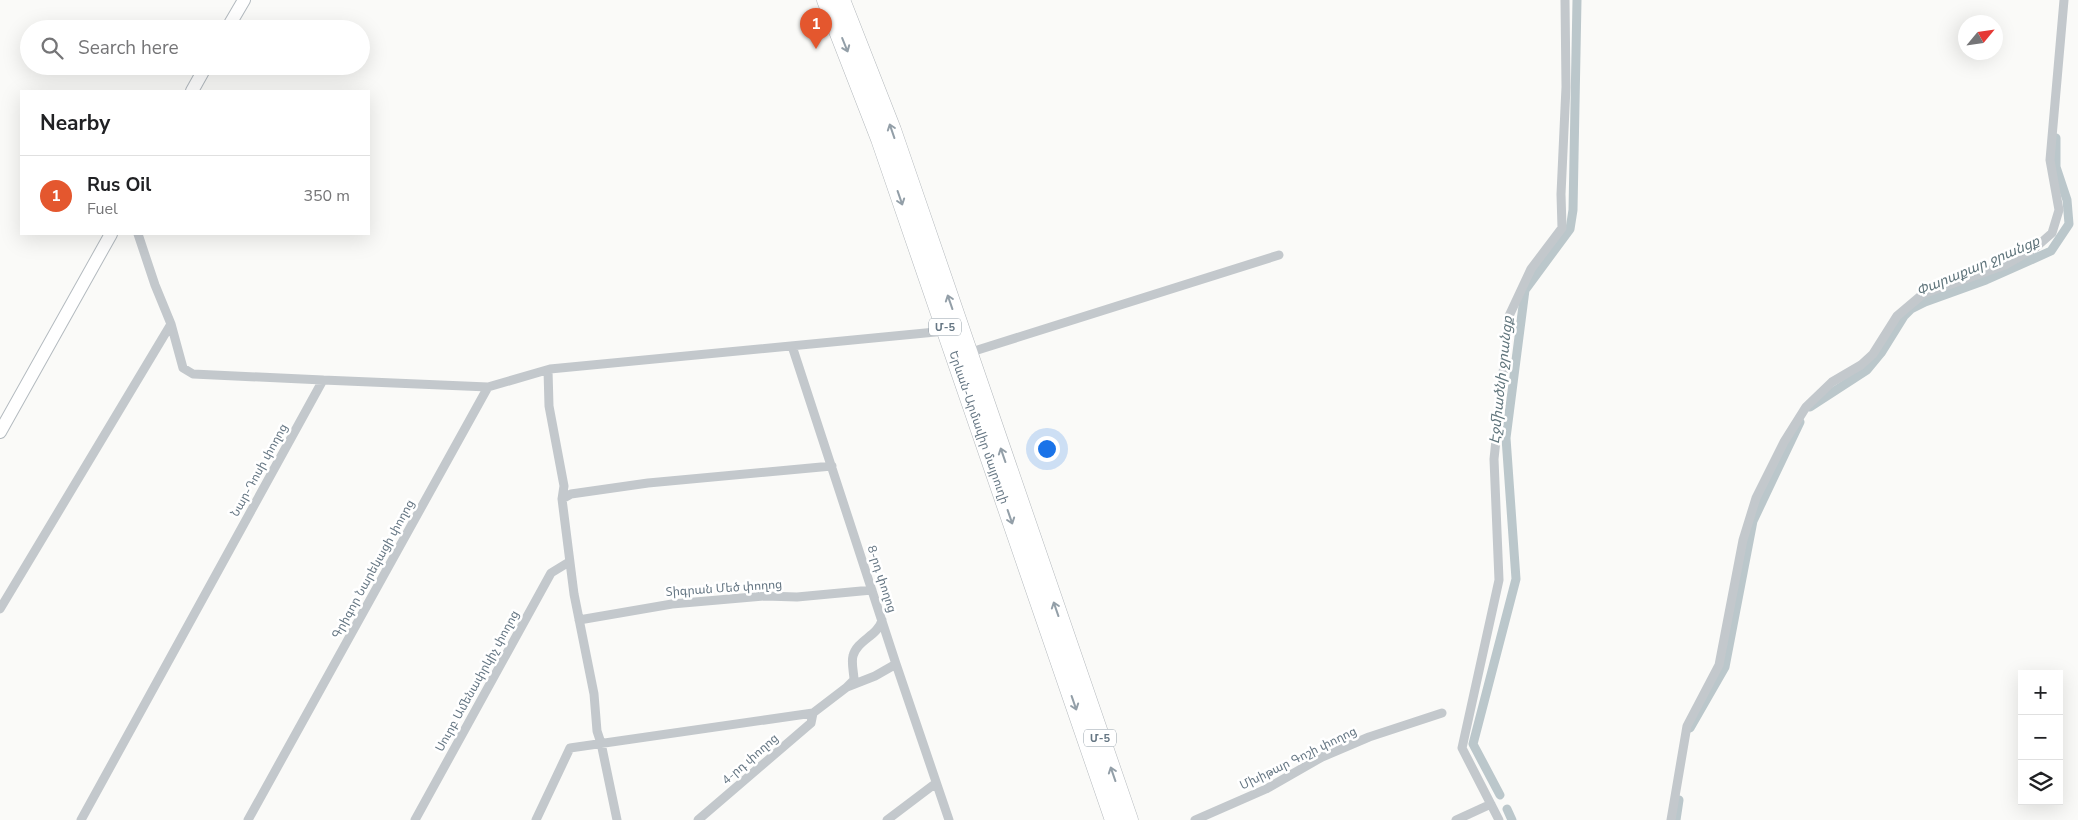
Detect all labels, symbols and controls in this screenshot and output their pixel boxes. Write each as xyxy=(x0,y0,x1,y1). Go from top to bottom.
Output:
pin: 1 xyxy=(800,8,832,49)
north arrow xyxy=(1958,15,2003,60)
search box xyxy=(20,20,370,75)
icon: search xyxy=(38,34,66,62)
text: Search here xyxy=(78,35,179,61)
one-way arrow xyxy=(841,37,850,52)
text: Nearby xyxy=(40,109,110,137)
one-way arrow xyxy=(887,124,897,140)
text: Rus Oil xyxy=(87,172,151,198)
text: 1 xyxy=(51,185,61,207)
text: 350 m xyxy=(303,185,350,207)
one-way arrow xyxy=(896,189,906,205)
text: Fuel xyxy=(87,198,118,220)
water label: Փարաքար ջրանցք xyxy=(1913,231,2043,301)
one-way arrow xyxy=(945,294,954,310)
water label: Էջմիածնի ջրանցք xyxy=(1485,315,1517,445)
road number: Մ-5 xyxy=(929,318,961,336)
street label: Երևան-Արմավիր մայրուղի xyxy=(945,349,1013,506)
street label: Նար-Դոսի փողոց xyxy=(227,421,291,519)
your location xyxy=(1034,436,1060,462)
one-way arrow xyxy=(998,448,1007,464)
street label: Գրիգոր Նարեկացի փողոց xyxy=(328,497,418,641)
one-way arrow xyxy=(1006,509,1015,524)
street label: 8-րդ փողոց xyxy=(864,543,900,615)
street label: Տիգրան Մեծ փողոց xyxy=(665,576,783,600)
one-way arrow xyxy=(1051,602,1060,617)
street label: Սուրբ Ամենափրկիչ փողոց xyxy=(431,607,523,755)
map controls xyxy=(2018,670,2063,805)
button: + xyxy=(2018,670,2063,715)
one-way arrow xyxy=(1070,695,1079,710)
button: − xyxy=(2018,715,2063,760)
street label: Մխիթար Գոշի փողոց xyxy=(1237,723,1359,793)
street label: 4-րդ փողոց xyxy=(718,730,782,788)
road number: Մ-5 xyxy=(1084,730,1116,746)
button: layers xyxy=(2018,760,2063,805)
one-way arrow xyxy=(1108,767,1117,782)

